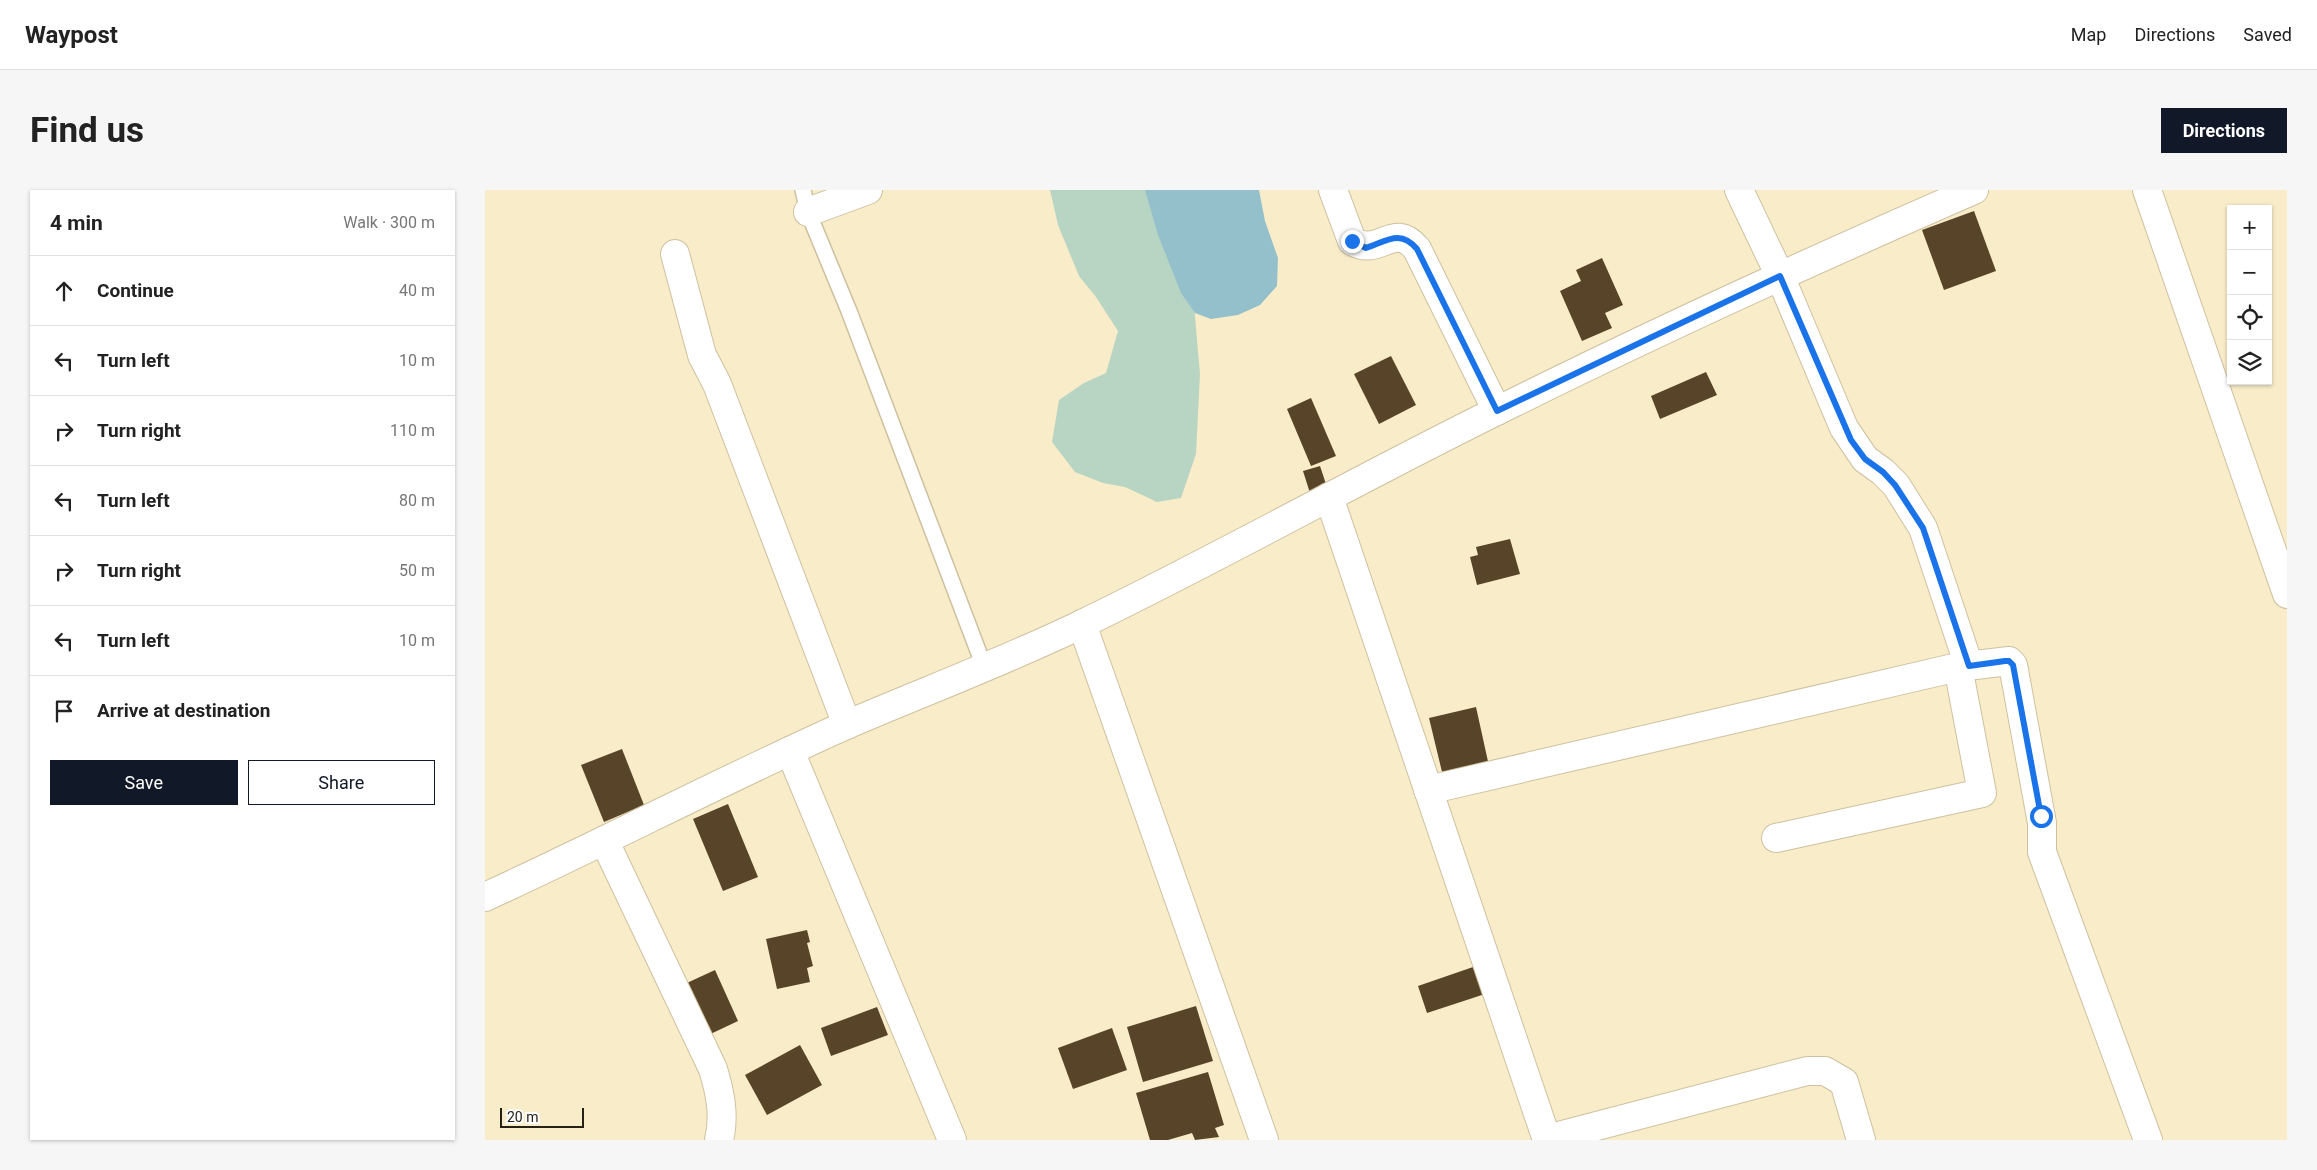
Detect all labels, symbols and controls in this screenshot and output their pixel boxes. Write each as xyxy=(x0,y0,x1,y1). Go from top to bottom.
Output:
text: Waypost xyxy=(25,21,118,49)
text: Map xyxy=(2071,24,2106,45)
text: Directions xyxy=(2134,24,2215,45)
text: Saved xyxy=(2243,24,2292,45)
button: Directions xyxy=(2161,108,2287,153)
text: Find us xyxy=(30,110,144,151)
map controls xyxy=(2227,205,2272,385)
button: + xyxy=(2227,205,2272,250)
text: 4 min xyxy=(50,211,103,235)
text: Walk · 300 m xyxy=(343,213,435,232)
route end xyxy=(1341,230,1364,253)
button: − xyxy=(2227,250,2272,295)
icon: ahead xyxy=(50,277,78,305)
text: Continue xyxy=(97,279,174,302)
text: 40 m xyxy=(399,281,435,300)
button: locate xyxy=(2227,295,2272,340)
button: layers xyxy=(2227,340,2272,385)
icon: left xyxy=(50,347,78,375)
text: Turn left xyxy=(97,349,170,372)
text: 10 m xyxy=(399,351,435,370)
icon: right xyxy=(50,417,78,445)
text: Turn right xyxy=(97,419,181,442)
text: 110 m xyxy=(390,421,435,440)
icon: left xyxy=(50,487,78,515)
text: Turn left xyxy=(97,489,170,512)
text: 80 m xyxy=(399,491,435,510)
icon: right xyxy=(50,557,78,585)
text: Turn right xyxy=(97,559,181,582)
text: 50 m xyxy=(399,561,435,580)
icon: left xyxy=(50,627,78,655)
text: Turn left xyxy=(97,629,170,652)
text: 10 m xyxy=(399,631,435,650)
icon: arrive xyxy=(50,697,78,725)
text: Arrive at destination xyxy=(97,699,270,722)
button: Save xyxy=(50,760,238,805)
button: Share xyxy=(248,760,435,805)
route start xyxy=(2030,805,2053,828)
scale bar xyxy=(500,1105,584,1128)
text: 20 m xyxy=(507,1109,539,1125)

